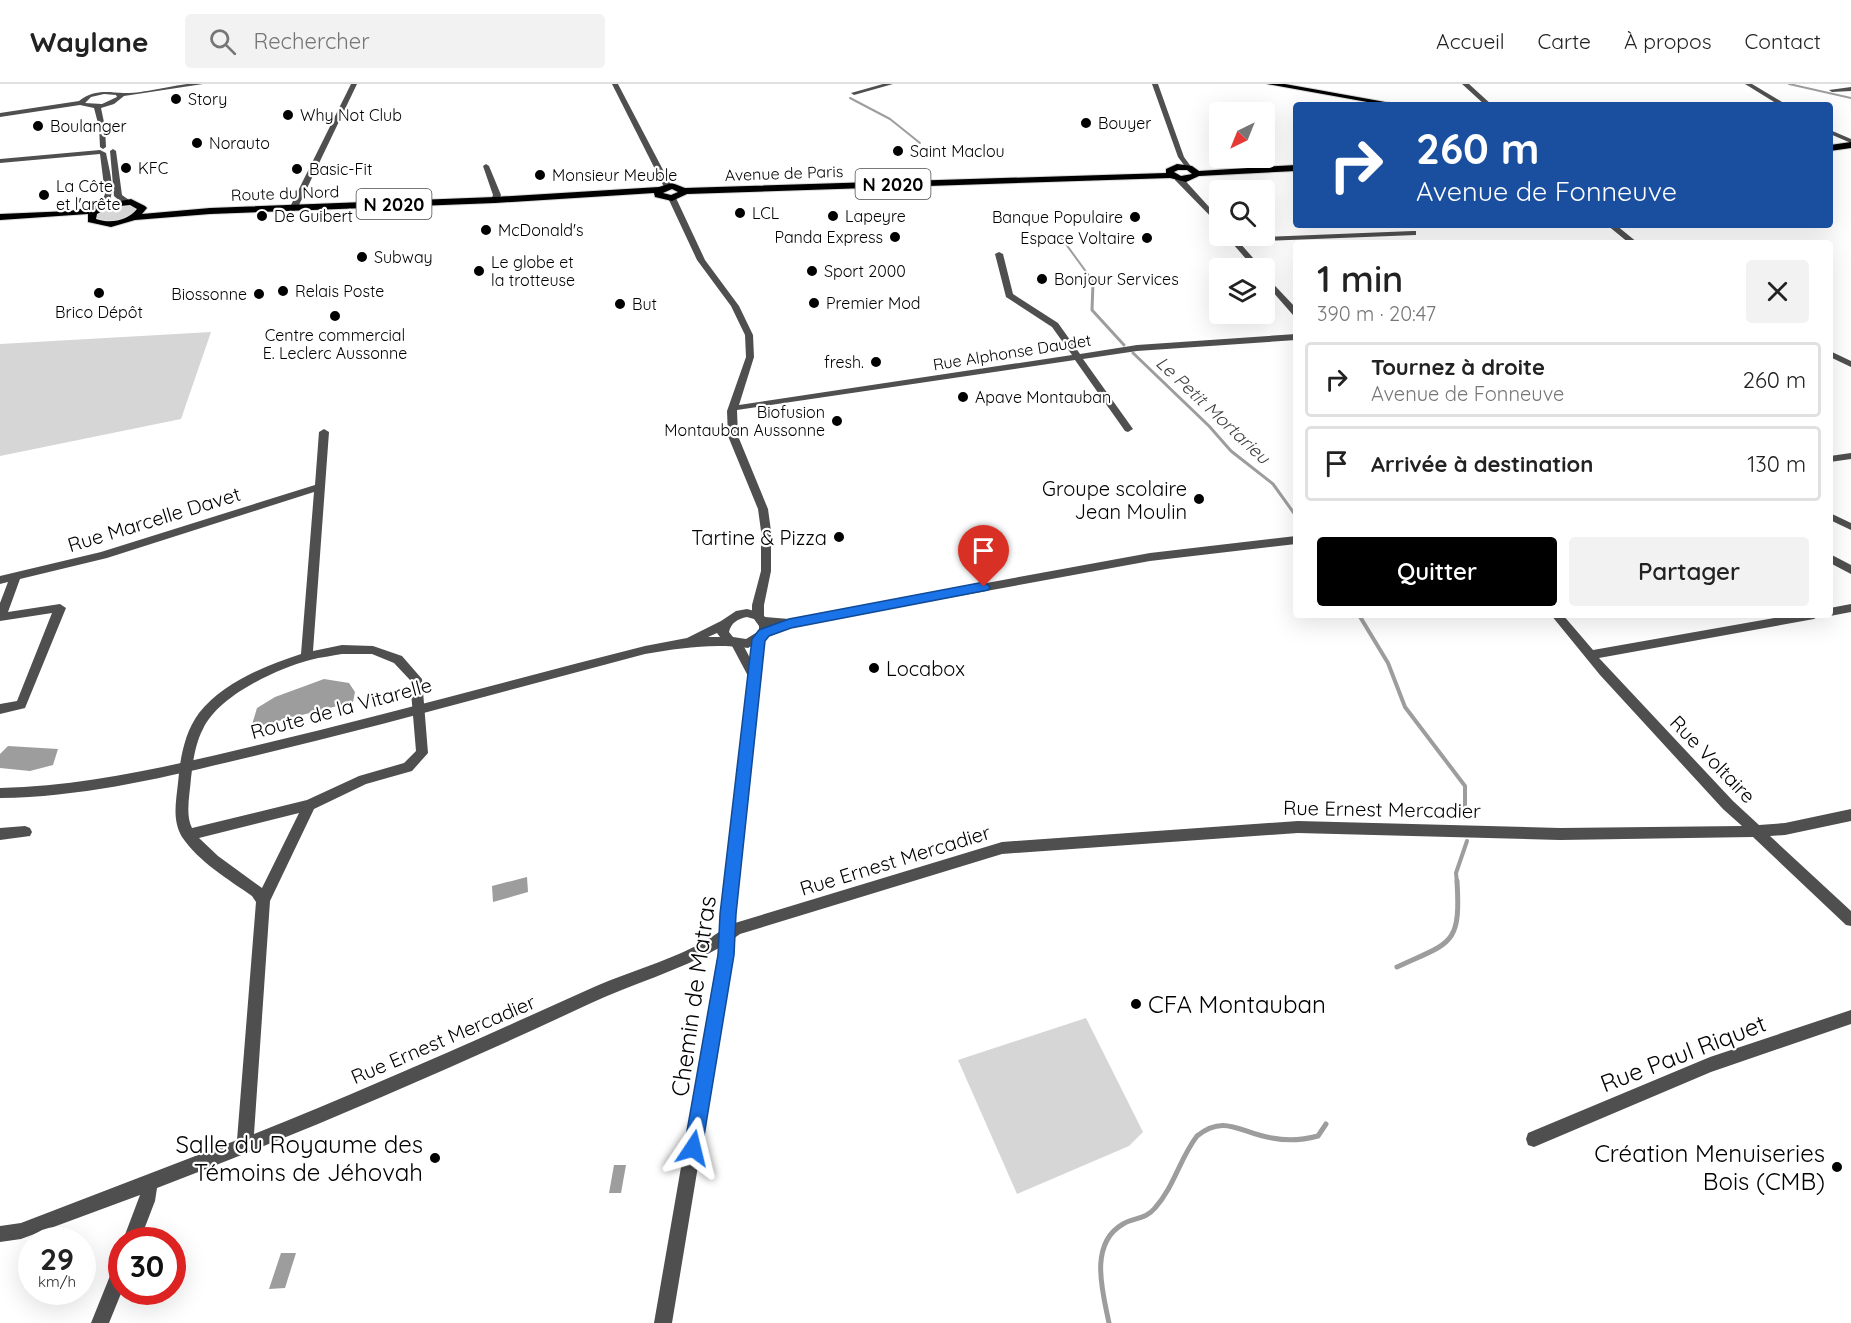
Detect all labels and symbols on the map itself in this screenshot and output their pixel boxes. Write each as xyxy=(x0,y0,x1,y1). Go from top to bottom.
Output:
place label: Story xyxy=(188,89,227,109)
marker: Story xyxy=(169,92,183,106)
north arrow xyxy=(1209,102,1275,168)
place label: Why Not Club xyxy=(300,105,402,125)
marker: Why Not Club xyxy=(281,108,295,122)
place label: Bouyer xyxy=(1098,113,1151,133)
place label: Boulanger xyxy=(50,116,127,136)
marker: Bouyer xyxy=(1079,116,1093,130)
marker: Boulanger xyxy=(31,119,45,133)
place label: Norauto xyxy=(209,133,270,153)
marker: Norauto xyxy=(190,136,204,150)
place label: Saint Maclou xyxy=(910,141,1005,161)
marker: Saint Maclou xyxy=(891,144,905,158)
place label: KFC xyxy=(138,158,168,178)
place label: Basic-Fit xyxy=(309,159,372,179)
marker: KFC xyxy=(119,161,133,175)
street label: Avenue de Paris xyxy=(724,161,844,185)
marker: Basic-Fit xyxy=(290,162,304,176)
place label: Monsieur Meuble xyxy=(552,165,677,185)
marker: Monsieur Meuble xyxy=(533,168,547,182)
road number: N 2020 xyxy=(856,169,930,199)
place label: La Côte et l'arête xyxy=(56,176,121,214)
street label: Route du Nord xyxy=(230,181,340,205)
marker: La Côte et l'arête xyxy=(37,188,51,202)
road number: N 2020 xyxy=(356,189,432,219)
place label: LCL xyxy=(752,203,780,223)
place label: De Guibert xyxy=(274,206,353,226)
marker: LCL xyxy=(733,206,747,220)
place label: Lapeyre xyxy=(845,206,906,226)
place label: Banque Populaire xyxy=(992,207,1123,227)
marker: De Guibert xyxy=(255,209,269,223)
marker: Lapeyre xyxy=(826,209,840,223)
marker: Banque Populaire xyxy=(1128,210,1142,224)
place label: McDonald's xyxy=(498,220,584,240)
marker: McDonald's xyxy=(479,223,493,237)
place label: Panda Express xyxy=(774,227,883,247)
place label: Espace Voltaire xyxy=(1020,228,1135,248)
marker: Panda Express xyxy=(888,230,902,244)
marker: Espace Voltaire xyxy=(1140,231,1154,245)
place label: Subway xyxy=(374,247,433,267)
marker: Subway xyxy=(355,250,369,264)
place label: Le globe et la trotteuse xyxy=(491,252,575,290)
place label: Sport 2000 xyxy=(824,261,906,281)
marker: Le globe et la trotteuse xyxy=(472,264,486,278)
marker: Sport 2000 xyxy=(805,264,819,278)
place label: Bonjour Services xyxy=(1054,269,1179,289)
marker: Bonjour Services xyxy=(1035,272,1049,286)
place label: Relais Poste xyxy=(295,281,384,301)
place label: Biossonne xyxy=(171,284,247,304)
marker: Relais Poste xyxy=(276,284,290,298)
marker: Brico Dépôt xyxy=(92,286,106,300)
marker: Biossonne xyxy=(252,287,266,301)
place label: Premier Mod xyxy=(826,293,921,313)
place label: But xyxy=(632,294,657,314)
marker: Premier Mod xyxy=(807,296,821,310)
marker: But xyxy=(613,297,627,311)
place label: Brico Dépôt xyxy=(55,302,143,322)
marker: Centre commercial E. Leclerc Aussonne xyxy=(328,309,342,323)
place label: Centre commercial E. Leclerc Aussonne xyxy=(263,325,407,363)
street label: Rue Alphonse Daudet xyxy=(931,330,1093,374)
water label: Le Petit Mortarieu xyxy=(1151,351,1276,470)
place label: fresh. xyxy=(824,352,864,372)
marker: fresh. xyxy=(869,355,883,369)
place label: Apave Montauban xyxy=(975,387,1111,407)
marker: Apave Montauban xyxy=(956,390,970,404)
place label: Biofusion Montauban Aussonne xyxy=(664,402,825,440)
marker: Biofusion Montauban Aussonne xyxy=(830,414,844,428)
place label: Groupe scolaire Jean Moulin xyxy=(1042,476,1187,524)
street label: Rue Marcelle Davet xyxy=(65,481,244,557)
marker: Groupe scolaire Jean Moulin xyxy=(1192,492,1206,506)
place label: Tartine & Pizza xyxy=(691,525,827,550)
pin xyxy=(958,525,1009,587)
marker: Tartine & Pizza xyxy=(832,530,846,544)
place label: Locabox xyxy=(886,656,965,681)
marker: Locabox xyxy=(867,661,881,675)
street label: Route de la Vitarelle xyxy=(248,672,434,744)
street label: Rue Voltaire xyxy=(1665,710,1761,808)
street label: Rue Ernest Mercadier xyxy=(1283,795,1481,823)
street label: Rue Ernest Mercadier xyxy=(797,819,994,901)
street label: Chemin de Matras xyxy=(664,894,722,1098)
street label: Rue Ernest Mercadier xyxy=(347,989,539,1089)
place label: CFA Montauban xyxy=(1148,989,1326,1019)
marker: CFA Montauban xyxy=(1129,997,1143,1011)
street label: Rue Paul Riquet xyxy=(1596,1008,1770,1098)
position arrow xyxy=(661,1116,725,1180)
place label: Salle du Royaume des Témoins de Jéhovah xyxy=(176,1129,423,1187)
place label: Création Menuiseries Bois (CMB) xyxy=(1594,1138,1825,1196)
marker: Salle du Royaume des Témoins de Jéhovah xyxy=(428,1151,442,1165)
marker: Création Menuiseries Bois (CMB) xyxy=(1830,1160,1844,1174)
speed limit sign: 30 xyxy=(108,1227,186,1305)

